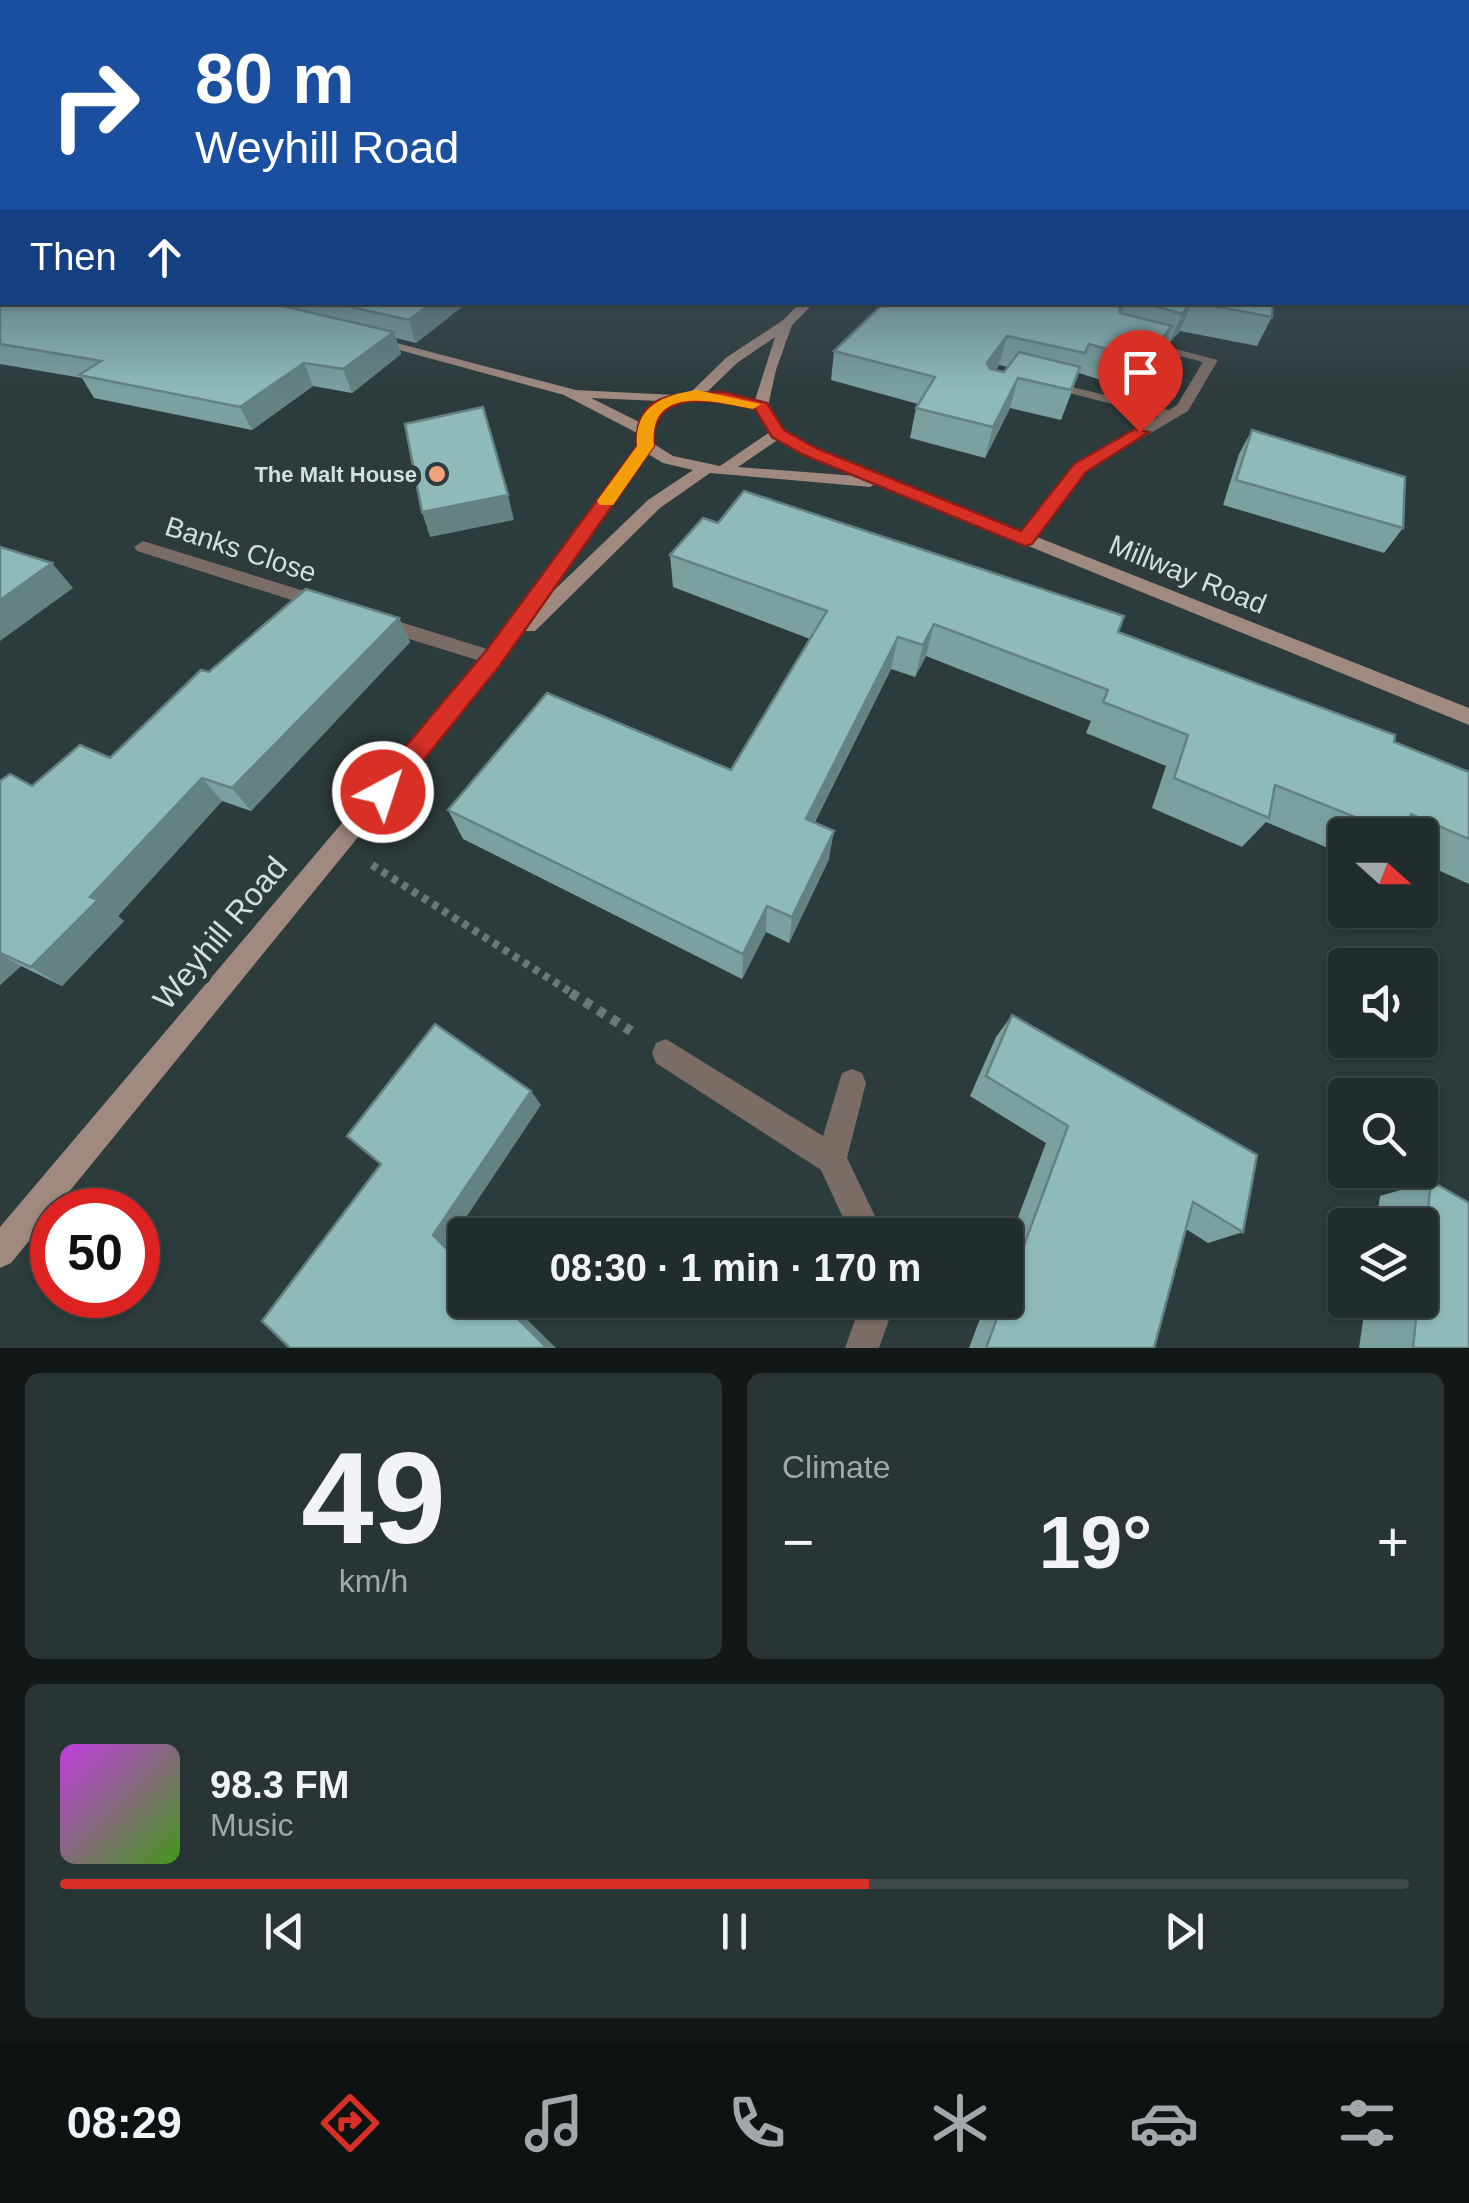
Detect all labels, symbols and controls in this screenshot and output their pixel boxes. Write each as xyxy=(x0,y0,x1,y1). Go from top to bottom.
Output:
icon: right xyxy=(30,40,160,170)
text: 80 m xyxy=(195,40,355,118)
text: Weyhill Road xyxy=(195,122,459,173)
icon: ahead xyxy=(137,230,192,285)
text: Then xyxy=(30,236,117,278)
pin xyxy=(1098,330,1183,433)
icon: arrive xyxy=(1113,345,1168,400)
place label: The Malt House xyxy=(254,462,417,487)
marker: The Malt House xyxy=(426,463,448,485)
street label: Banks Close xyxy=(161,510,320,589)
street label: Millway Road xyxy=(1105,529,1271,620)
position arrow xyxy=(331,740,435,844)
north arrow xyxy=(1328,818,1438,928)
map controls xyxy=(1328,818,1438,1318)
street label: Weyhill Road xyxy=(146,849,294,1017)
button: sound xyxy=(1328,948,1438,1058)
button: search xyxy=(1328,1078,1438,1188)
speed limit sign: 50 xyxy=(30,1188,160,1318)
button: layers xyxy=(1328,1208,1438,1318)
text: 08:30 · 1 min · 170 m xyxy=(550,1247,921,1289)
text: 49 xyxy=(301,1425,446,1571)
text: Climate xyxy=(782,1449,890,1485)
text: 19° xyxy=(1039,1500,1152,1584)
text: − xyxy=(782,1511,814,1573)
text: + xyxy=(1377,1511,1409,1573)
text: km/h xyxy=(339,1563,408,1599)
text: 98.3 FM xyxy=(210,1764,349,1806)
text: Music xyxy=(210,1807,294,1843)
icon: previous xyxy=(257,1904,312,1959)
icon: pause xyxy=(707,1904,762,1959)
icon: next xyxy=(1157,1904,1212,1959)
icon: directions xyxy=(315,2088,385,2158)
icon: music xyxy=(519,2088,589,2158)
icon: phone xyxy=(722,2088,792,2158)
icon: climate xyxy=(925,2088,995,2158)
icon: car xyxy=(1129,2088,1199,2158)
icon: filters xyxy=(1332,2088,1402,2158)
text: 08:29 xyxy=(67,2097,182,2148)

